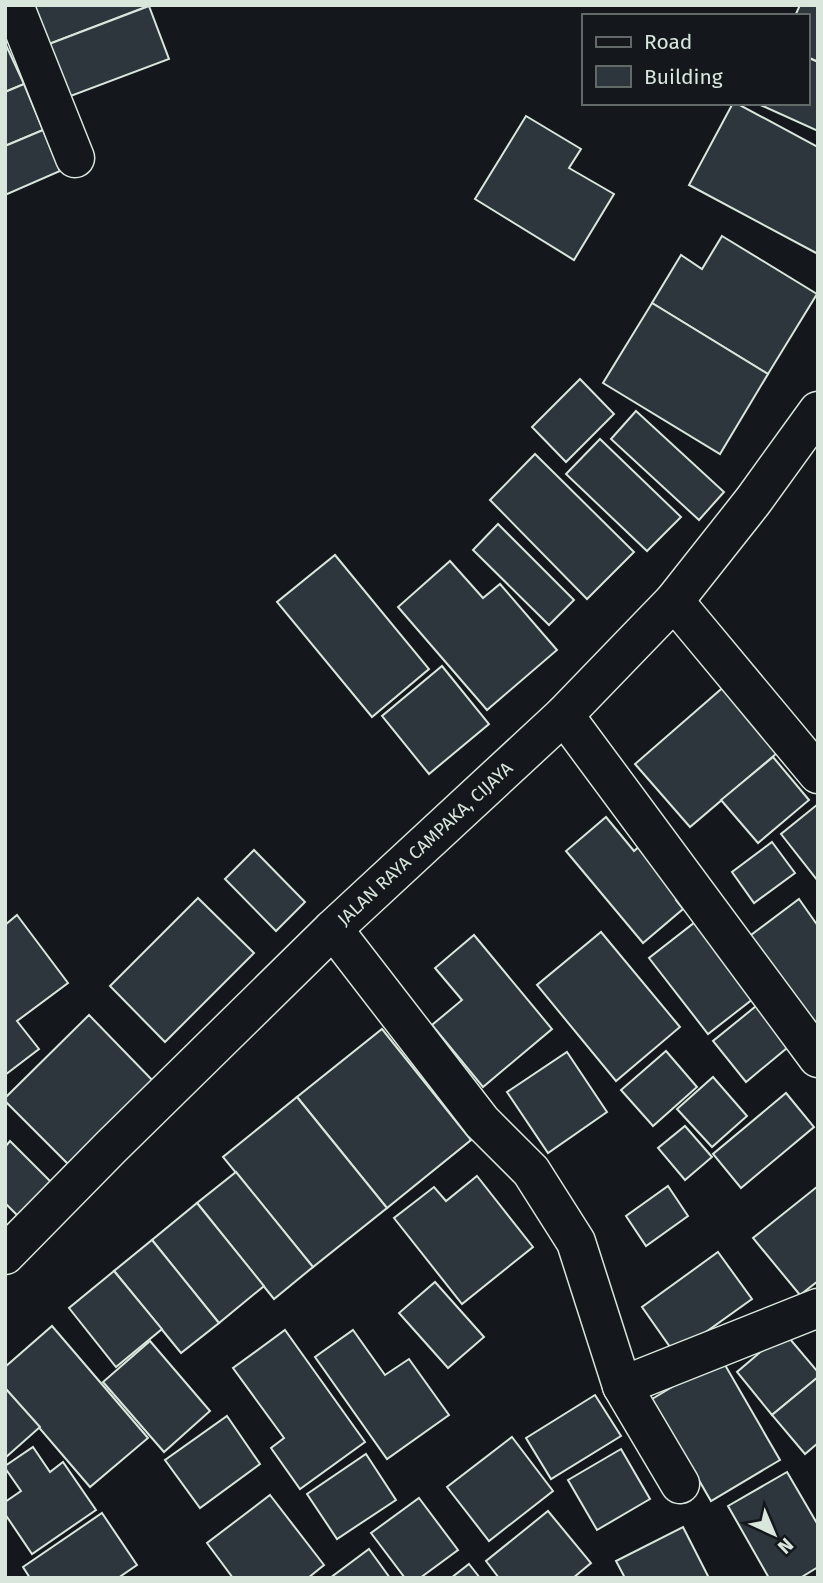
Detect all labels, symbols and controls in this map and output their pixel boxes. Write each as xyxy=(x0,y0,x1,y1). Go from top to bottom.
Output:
legend xyxy=(582,14,809,105)
text: Road xyxy=(644,29,692,55)
text: Building xyxy=(644,64,723,90)
street label: JALAN RAYA CAMPAKA, CIJAYA xyxy=(333,757,518,930)
north arrow xyxy=(739,1499,809,1569)
text: N xyxy=(773,1533,798,1559)

